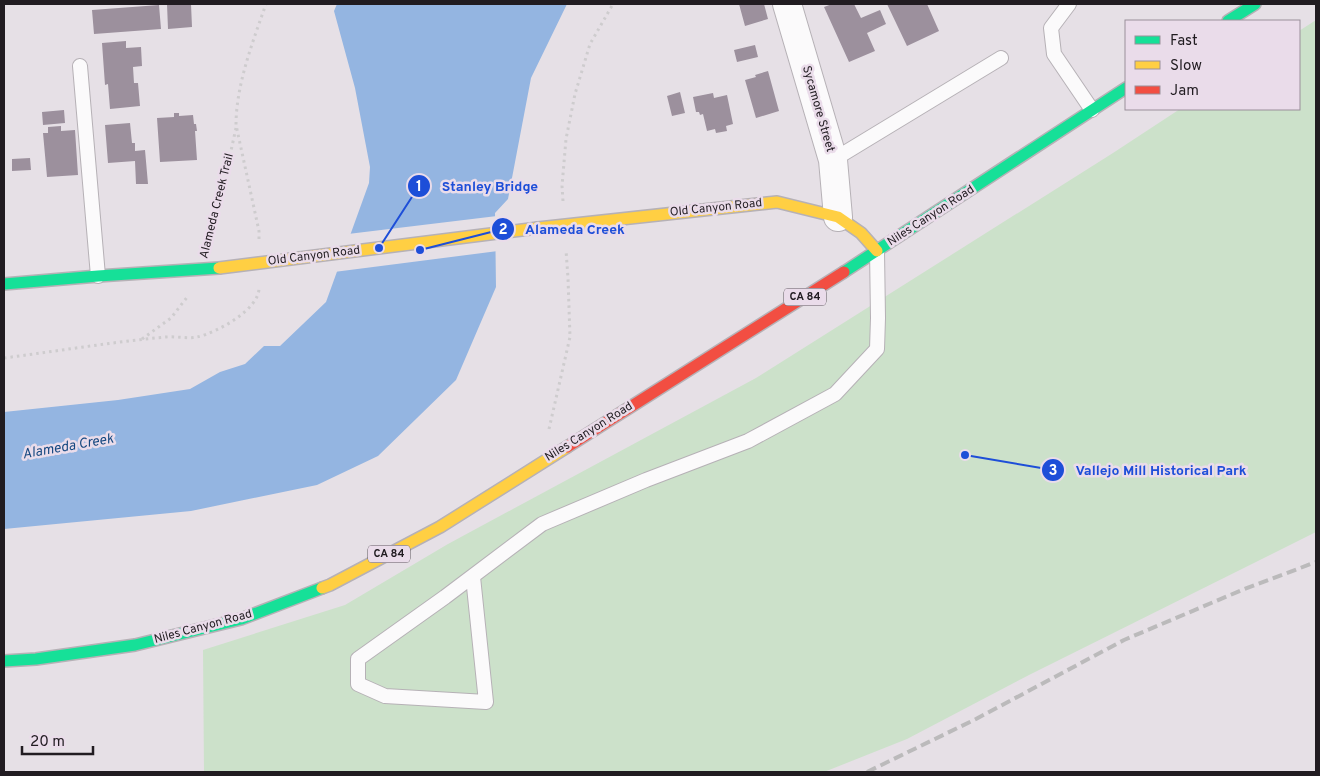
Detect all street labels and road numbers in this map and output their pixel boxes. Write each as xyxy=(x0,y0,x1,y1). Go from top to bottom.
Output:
street label: Sycamore Street xyxy=(798,64,838,154)
street label: Alameda Creek Trail xyxy=(196,152,238,260)
street label: Niles Canyon Road xyxy=(884,182,978,250)
street label: Old Canyon Road xyxy=(669,195,763,221)
street label: Old Canyon Road xyxy=(267,242,361,270)
road number: CA 84 xyxy=(784,288,826,306)
street label: Niles Canyon Road xyxy=(542,399,636,465)
road number: CA 84 xyxy=(368,546,410,562)
street label: Niles Canyon Road xyxy=(152,606,254,648)

